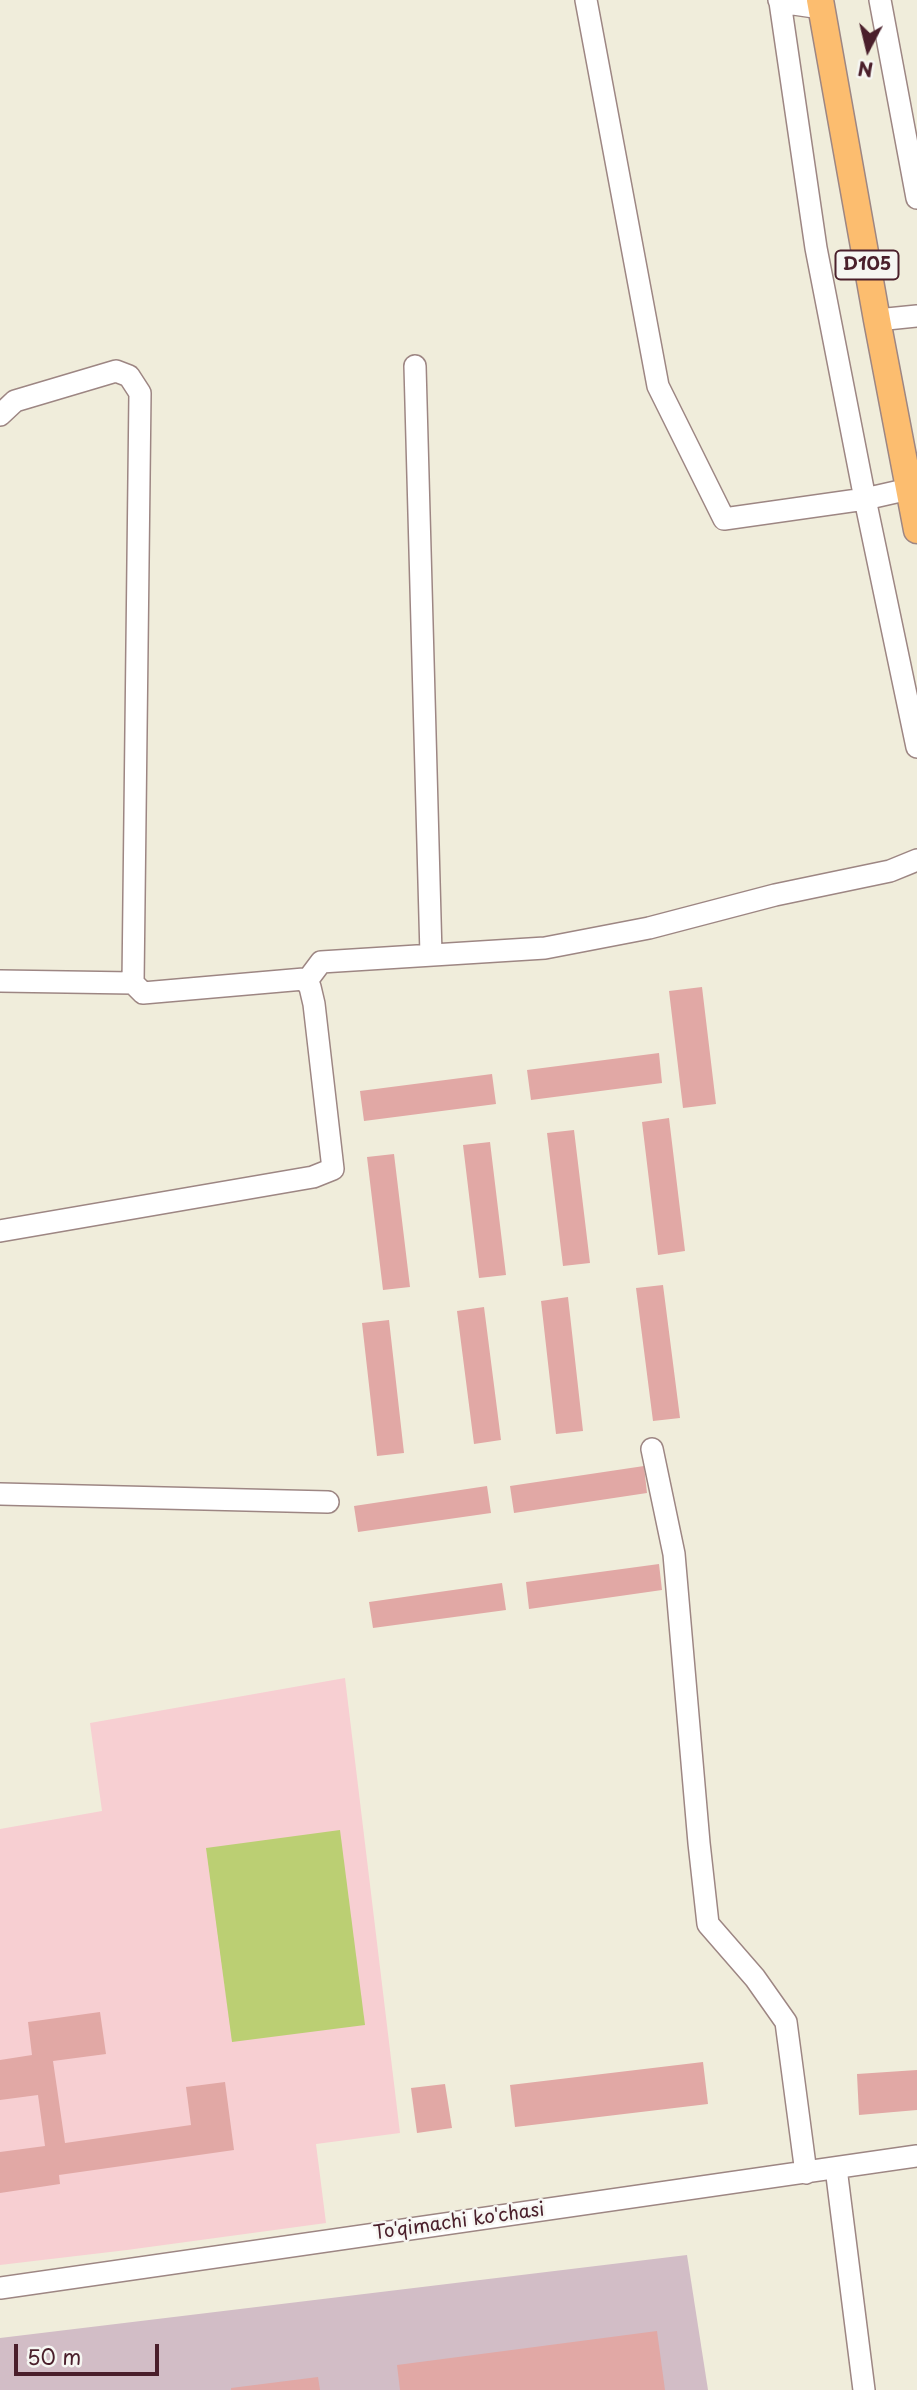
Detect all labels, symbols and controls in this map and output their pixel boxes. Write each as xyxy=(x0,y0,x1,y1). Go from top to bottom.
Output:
north arrow xyxy=(833,14,903,84)
text: N xyxy=(856,55,875,85)
road number: D105 xyxy=(836,250,898,279)
street label: To'qimachi ko'chasi xyxy=(372,2199,546,2245)
scale bar xyxy=(18,2330,163,2374)
text: 50 m xyxy=(27,2340,81,2372)

